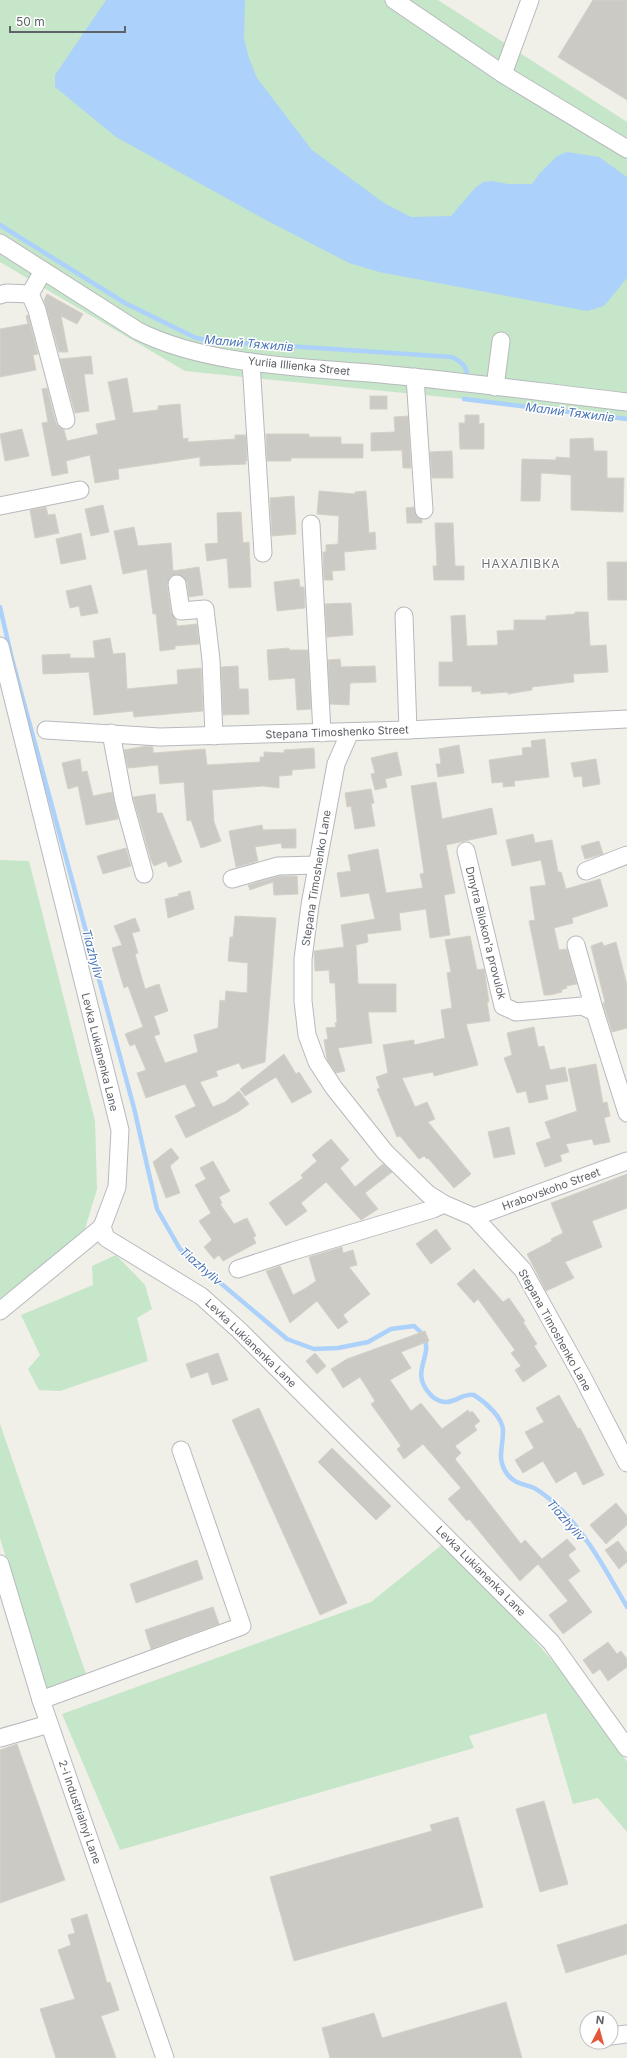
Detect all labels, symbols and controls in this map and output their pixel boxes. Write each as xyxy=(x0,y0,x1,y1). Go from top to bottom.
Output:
scale bar xyxy=(10,8,125,34)
text: 50 m xyxy=(16,14,45,29)
water label: Малий Тяжилів xyxy=(204,332,294,354)
street label: Yuriia Illienka Street xyxy=(247,354,351,378)
water label: Малий Тяжилів xyxy=(525,399,616,425)
district label: НАХАЛІВКА xyxy=(481,556,561,571)
street label: Stepana Timoshenko Street xyxy=(265,722,409,741)
street label: Stepana Timoshenko Lane xyxy=(298,809,334,947)
street label: Dmytra Bilokon'a provulok xyxy=(463,865,509,1001)
water label: Tiazhyliv xyxy=(79,927,107,981)
street label: Levka Lukianenka Lane xyxy=(78,991,122,1113)
street label: Hrabovskoho Street xyxy=(500,1165,602,1213)
water label: Tiazhyliv xyxy=(177,1244,225,1289)
street label: Stepana Timoshenko Lane xyxy=(515,1266,595,1394)
street label: Levka Lukianenka Lane xyxy=(202,1296,300,1390)
water label: Tiazhyliv xyxy=(544,1496,589,1544)
street label: Levka Lukianenka Lane xyxy=(433,1523,529,1619)
street label: 2-i Industrialnyi Lane xyxy=(56,1758,104,1866)
north arrow xyxy=(579,2010,619,2050)
text: N xyxy=(595,2013,605,2027)

